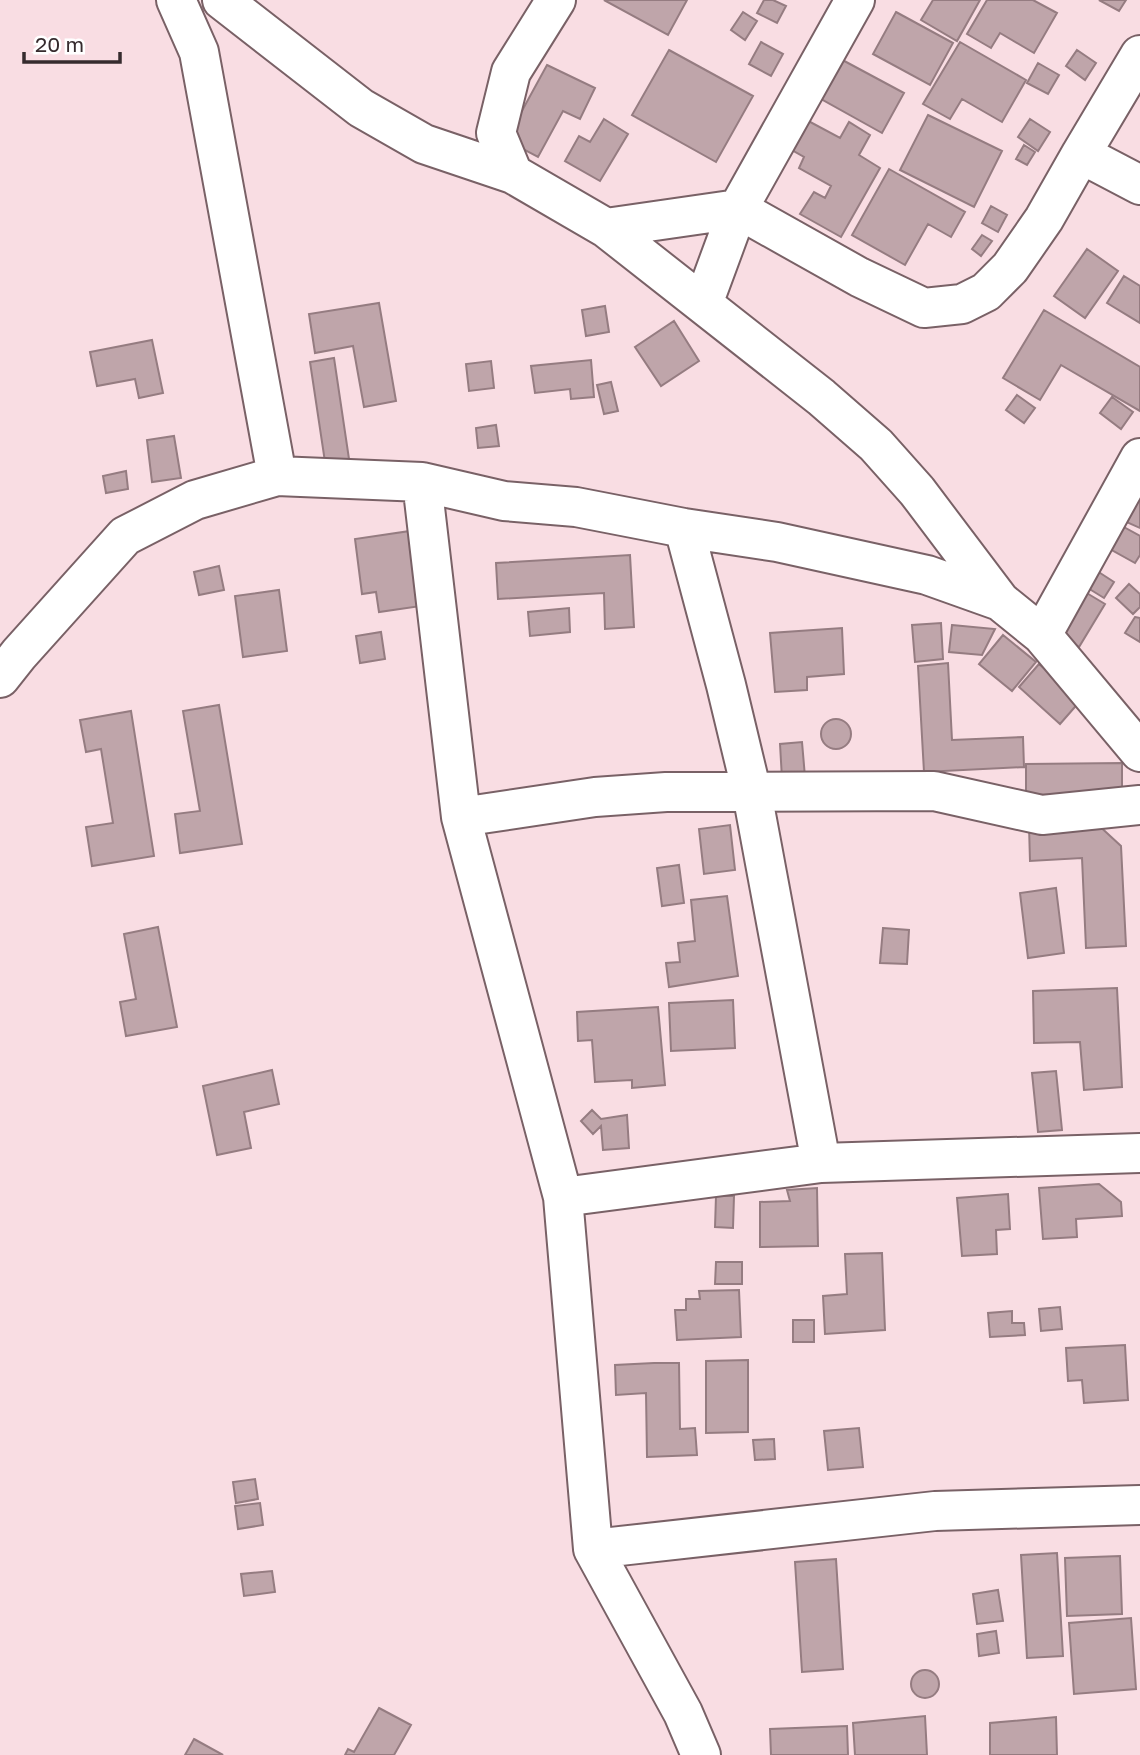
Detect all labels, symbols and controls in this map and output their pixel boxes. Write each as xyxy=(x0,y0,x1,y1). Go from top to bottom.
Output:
scale bar xyxy=(24,21,121,65)
text: 20 m xyxy=(35,31,84,57)

